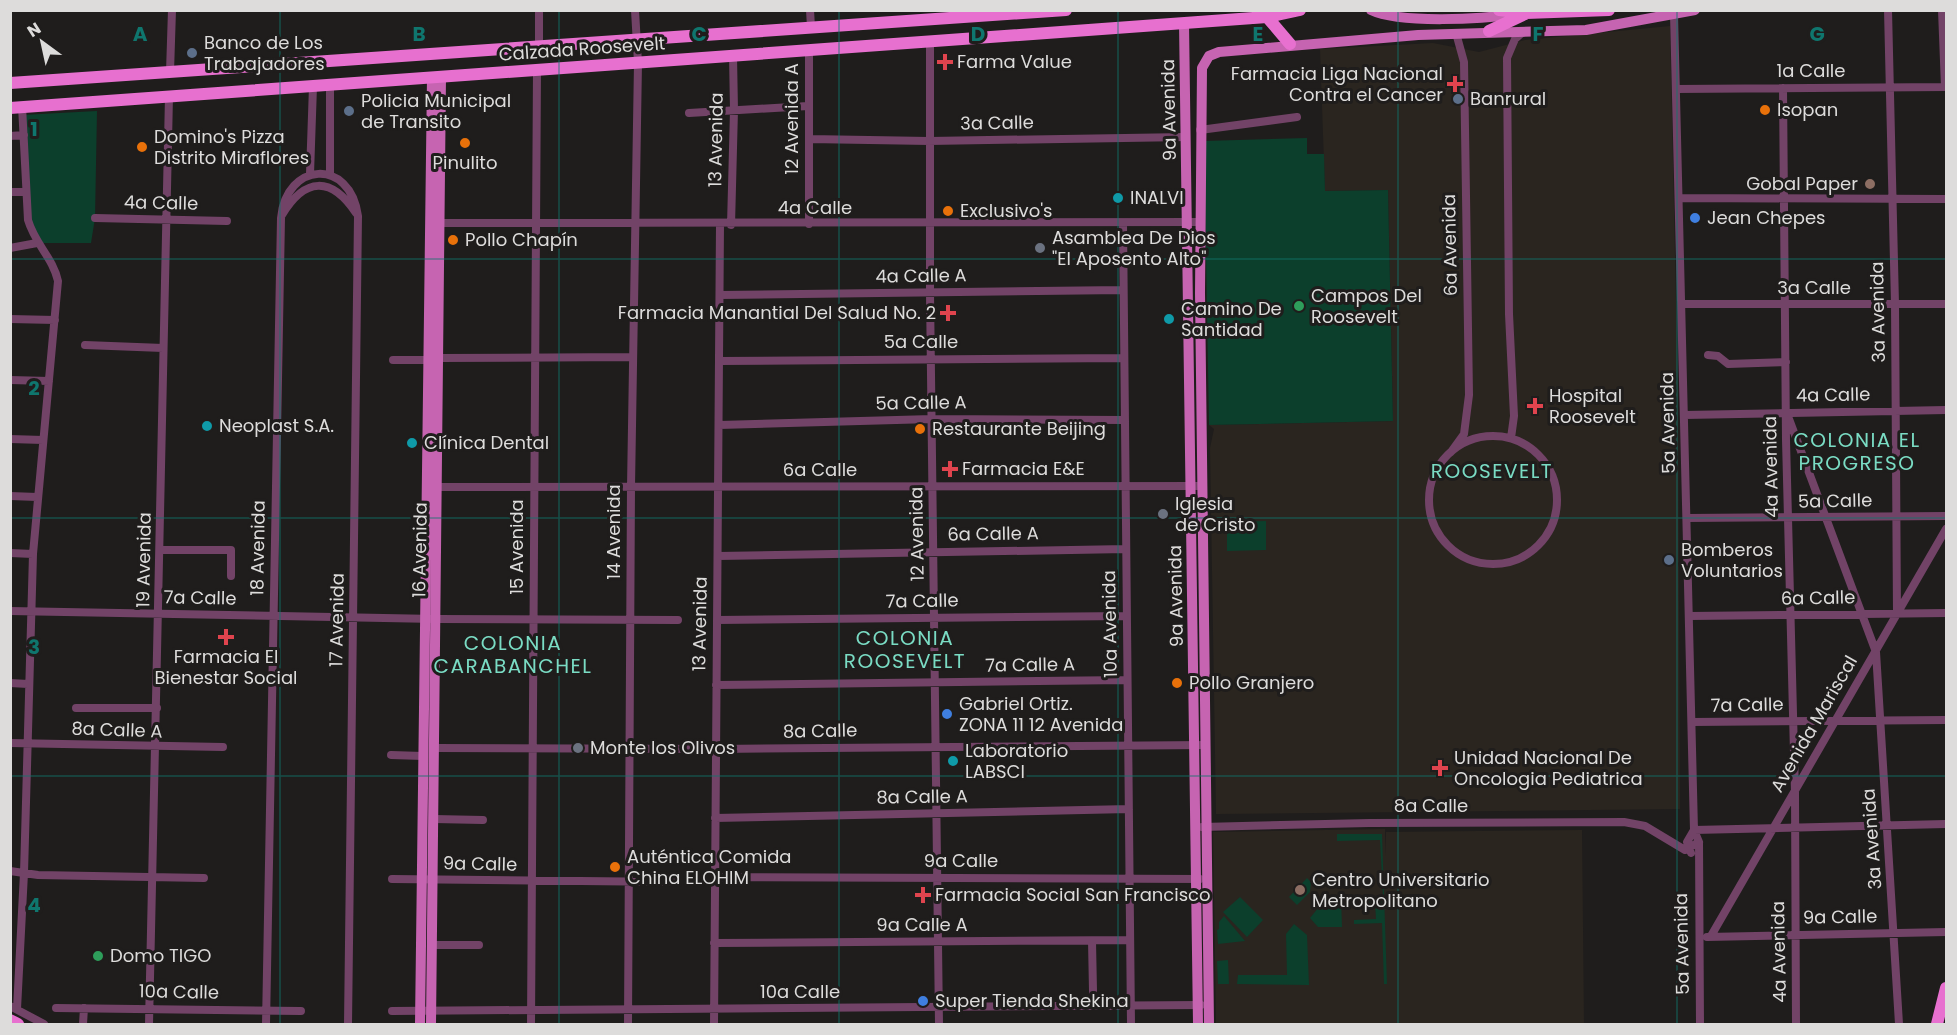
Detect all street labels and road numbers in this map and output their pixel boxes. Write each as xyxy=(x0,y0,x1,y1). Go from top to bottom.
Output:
street label: Calzada Roosevelt xyxy=(498,30,666,67)
street label: 1a Calle xyxy=(1777,58,1845,83)
street label: 9a Avenida xyxy=(1155,59,1182,161)
street label: 12 Avenida A xyxy=(779,63,804,175)
street label: 13 Avenida xyxy=(702,92,729,188)
street label: 3a Calle xyxy=(960,109,1034,136)
street label: 4a Calle xyxy=(124,189,198,216)
street label: 6a Avenida xyxy=(1436,194,1463,296)
street label: 4a Calle xyxy=(778,195,852,220)
street label: 3a Avenida xyxy=(1864,261,1891,363)
street label: 4a Calle A xyxy=(875,262,967,289)
street label: 3a Calle xyxy=(1777,275,1851,300)
street label: 5a Calle xyxy=(884,329,958,354)
street label: 5a Avenida xyxy=(1654,372,1681,474)
street label: 4a Calle xyxy=(1796,381,1870,408)
street label: 5a Calle A xyxy=(875,389,967,416)
street label: 4a Avenida xyxy=(1757,416,1784,518)
street label: 6a Calle xyxy=(783,457,857,482)
street label: 14 Avenida xyxy=(601,484,626,580)
street label: 12 Avenida xyxy=(903,487,930,582)
street label: 5a Calle xyxy=(1798,487,1872,514)
street label: 15 Avenida xyxy=(504,499,529,595)
street label: 18 Avenida xyxy=(244,500,271,596)
street label: 16 Avenida xyxy=(406,502,433,598)
street label: 19 Avenida xyxy=(130,512,157,608)
street label: 6a Calle A xyxy=(947,520,1039,547)
street label: 9a Avenida xyxy=(1162,545,1189,647)
street label: 10a Avenida xyxy=(1096,570,1123,678)
street label: 17 Avenida xyxy=(323,573,350,667)
street label: 13 Avenida xyxy=(686,576,713,672)
street label: 7a Calle xyxy=(163,584,237,611)
street label: 6a Calle xyxy=(1781,584,1855,611)
street label: 7a Calle xyxy=(885,587,959,614)
street label: 7a Calle A xyxy=(985,651,1075,678)
street label: Avenida Mariscal xyxy=(1764,651,1863,797)
street label: 7a Calle xyxy=(1710,691,1784,718)
street label: 8a Calle A xyxy=(71,715,163,744)
street label: 8a Calle xyxy=(783,717,857,744)
street label: 8a Calle A xyxy=(876,783,968,810)
street label: 3a Avenida xyxy=(1856,788,1888,890)
street label: 8a Calle xyxy=(1394,793,1468,818)
street label: 9a Calle xyxy=(924,848,998,873)
street label: 9a Calle xyxy=(443,850,517,877)
street label: 5a Avenida xyxy=(1668,893,1695,995)
street label: 4a Avenida xyxy=(1765,901,1792,1003)
street label: 9a Calle xyxy=(1803,903,1877,930)
street label: 9a Calle A xyxy=(876,912,968,937)
street label: 10a Calle xyxy=(139,978,219,1005)
street label: 10a Calle xyxy=(760,979,840,1004)

